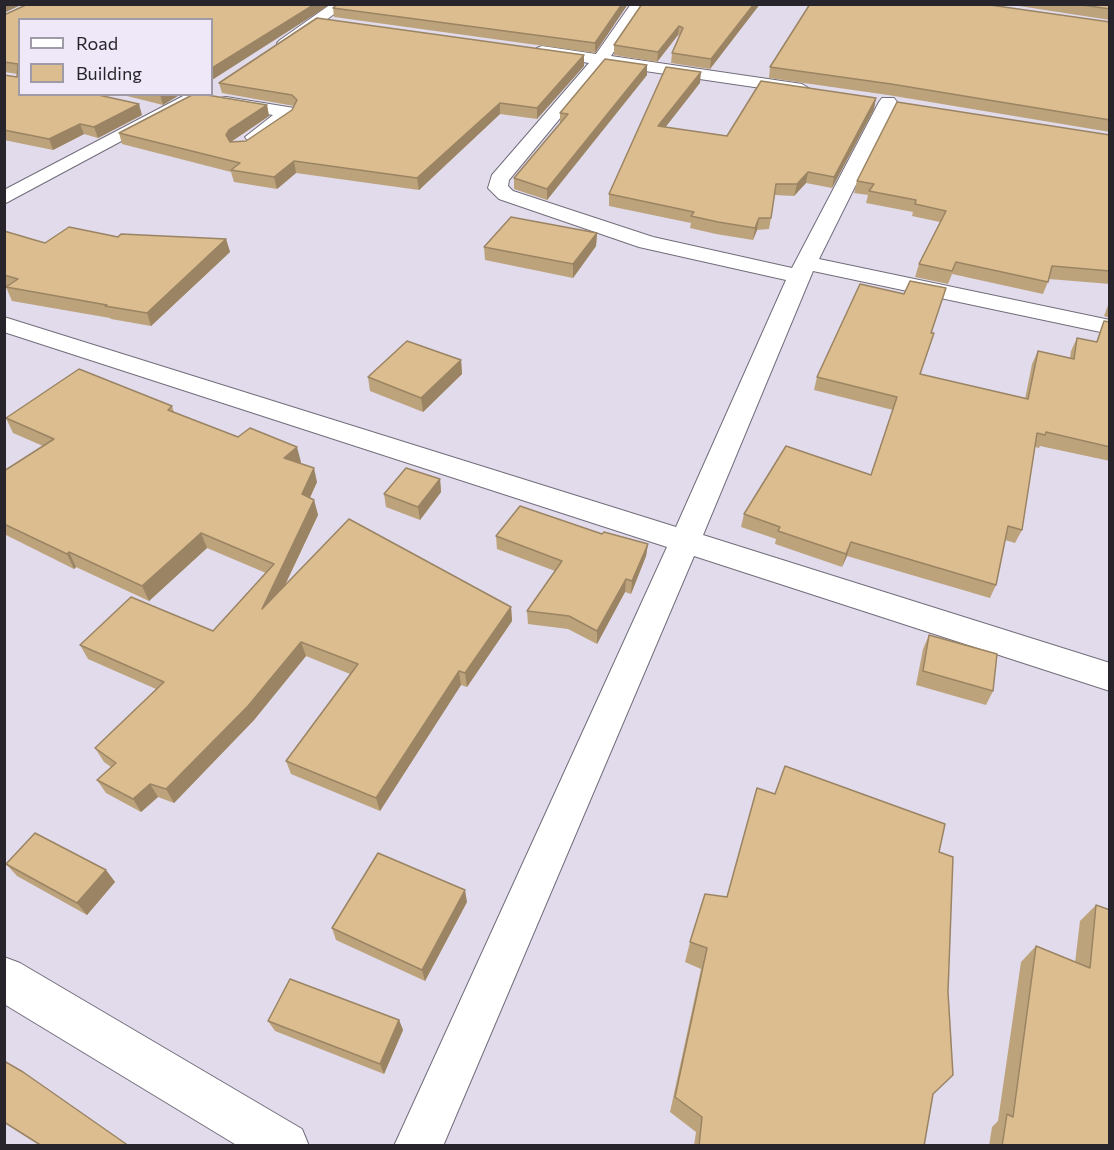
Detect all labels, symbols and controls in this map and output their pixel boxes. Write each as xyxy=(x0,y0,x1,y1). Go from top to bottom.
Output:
legend xyxy=(18,18,213,96)
text: Road xyxy=(76,32,118,54)
text: Building xyxy=(76,62,142,84)

